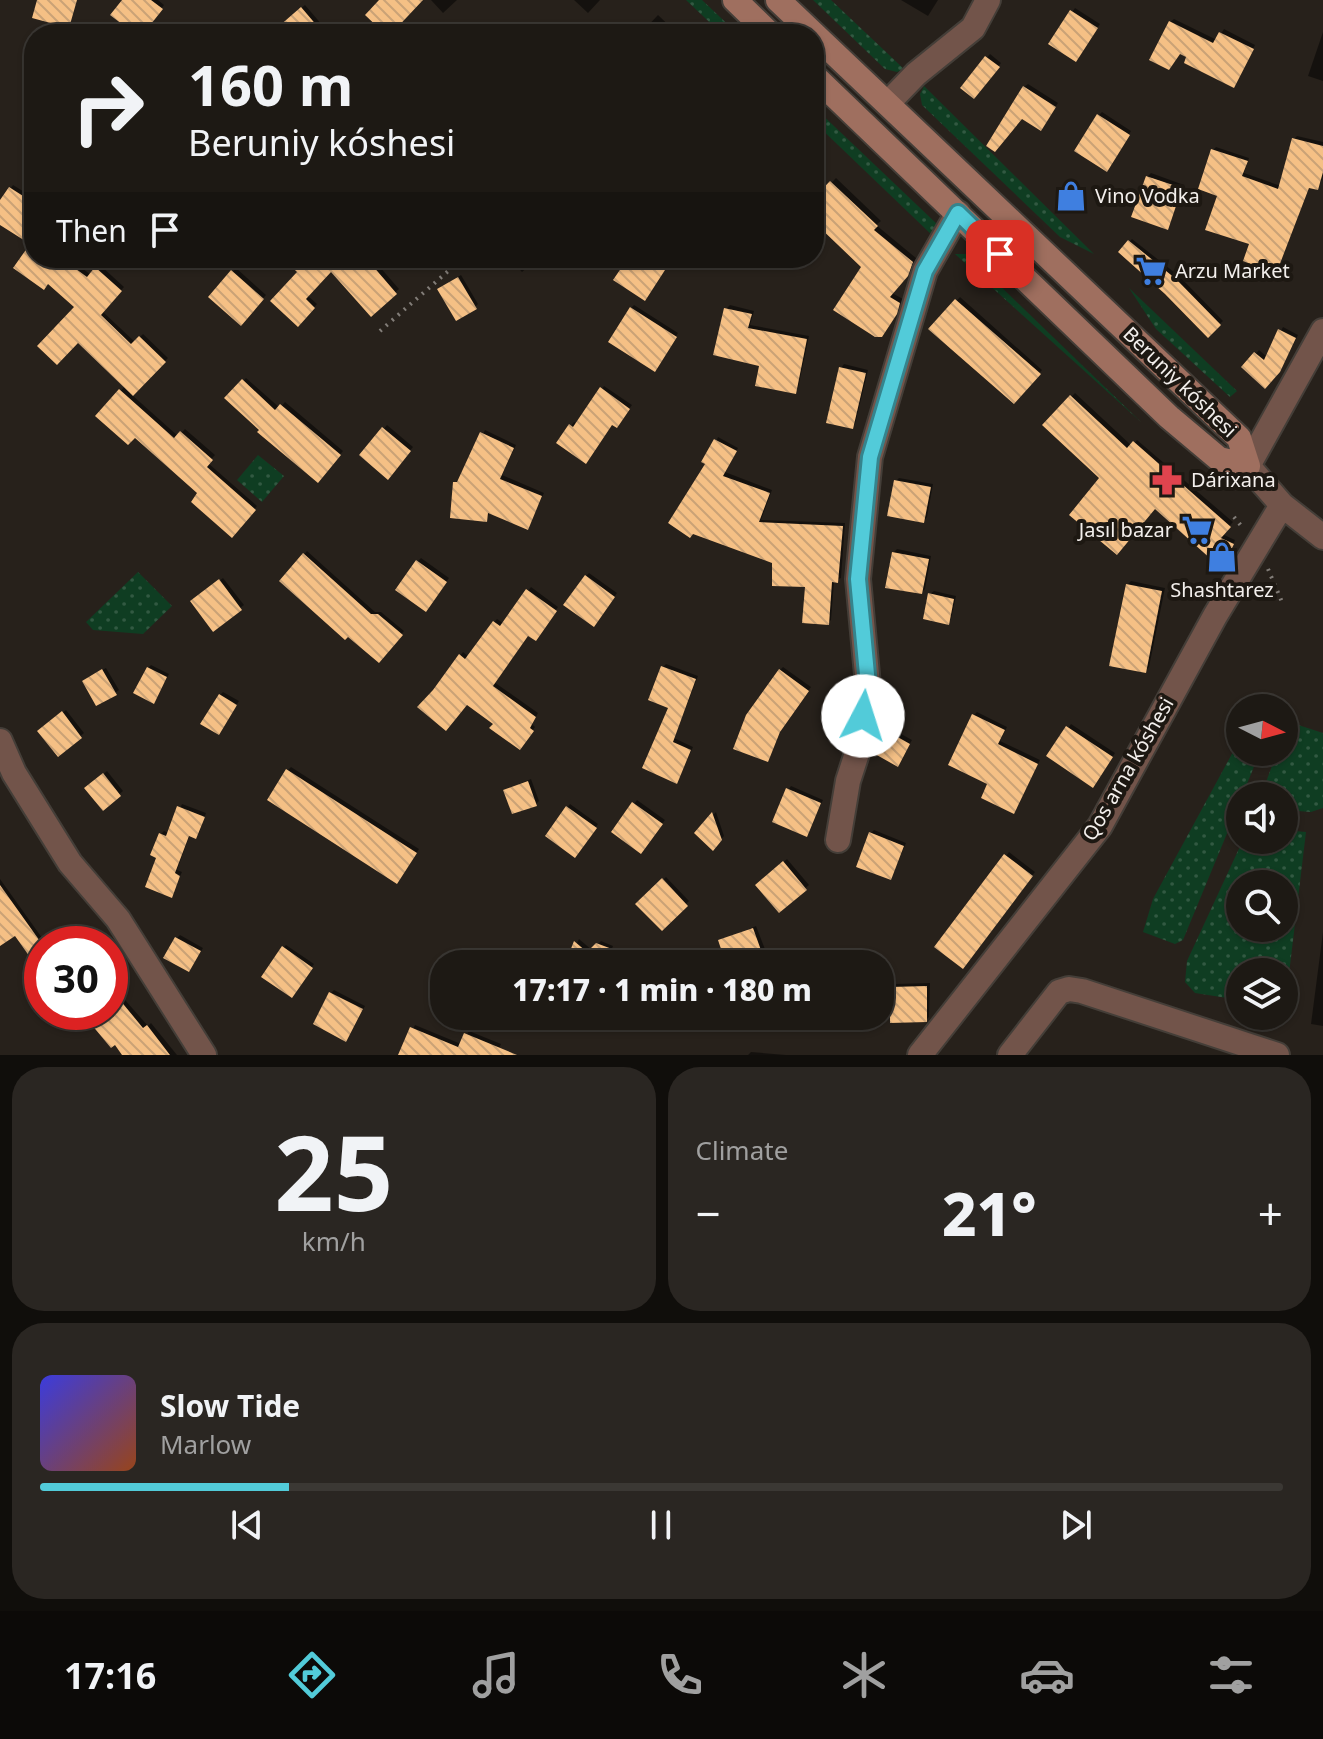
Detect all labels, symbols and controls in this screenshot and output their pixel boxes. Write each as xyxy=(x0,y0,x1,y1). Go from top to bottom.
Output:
text: 160 m xyxy=(188,46,353,122)
icon: right xyxy=(56,56,160,160)
text: Beruniy kóshesi xyxy=(188,118,455,167)
shop icon: Vino Vodka xyxy=(1054,179,1088,213)
place label: Vino Vodka xyxy=(1095,182,1200,209)
icon: arrive xyxy=(143,208,187,252)
text: Then xyxy=(56,210,127,251)
pin xyxy=(966,220,1034,288)
icon: arrive xyxy=(978,232,1022,276)
supermarket icon: Arzu Market xyxy=(1134,254,1168,288)
place label: Arzu Market xyxy=(1175,257,1290,284)
street label: Beruniy kóshesi xyxy=(1118,320,1243,443)
pharmacy icon: Dárixana xyxy=(1150,463,1184,497)
place label: Dárixana xyxy=(1191,466,1276,493)
supermarket icon: Jasıl bazar xyxy=(1180,513,1214,547)
place label: Jasıl bazar xyxy=(1077,516,1173,543)
shop icon: Shashtarez xyxy=(1205,540,1239,574)
place label: Shashtarez xyxy=(1170,576,1274,603)
position arrow xyxy=(821,674,905,758)
street label: Qos arna kóshesi xyxy=(1076,692,1180,845)
north arrow xyxy=(1226,694,1298,766)
map controls xyxy=(1226,694,1298,1030)
button: sound xyxy=(1226,782,1298,854)
button: search xyxy=(1226,870,1298,942)
speed limit sign: 30 xyxy=(24,926,128,1030)
button: layers xyxy=(1226,958,1298,1030)
text: 17:17 · 1 min · 180 m xyxy=(512,969,812,1010)
text: 25 xyxy=(274,1100,393,1241)
text: Climate xyxy=(696,1132,788,1168)
text: 21° xyxy=(942,1172,1037,1254)
text: − xyxy=(696,1183,721,1243)
text: + xyxy=(1258,1183,1283,1243)
text: km/h xyxy=(302,1223,366,1259)
text: Slow Tide xyxy=(160,1385,300,1426)
text: Marlow xyxy=(160,1426,251,1462)
icon: previous xyxy=(225,1503,269,1547)
icon: pause xyxy=(639,1503,683,1547)
icon: next xyxy=(1054,1503,1098,1547)
icon: directions xyxy=(284,1647,340,1703)
icon: music xyxy=(468,1647,524,1703)
icon: phone xyxy=(652,1647,708,1703)
icon: climate xyxy=(836,1647,892,1703)
icon: car xyxy=(1019,1647,1075,1703)
icon: filters xyxy=(1203,1647,1259,1703)
text: 17:16 xyxy=(64,1651,156,1700)

